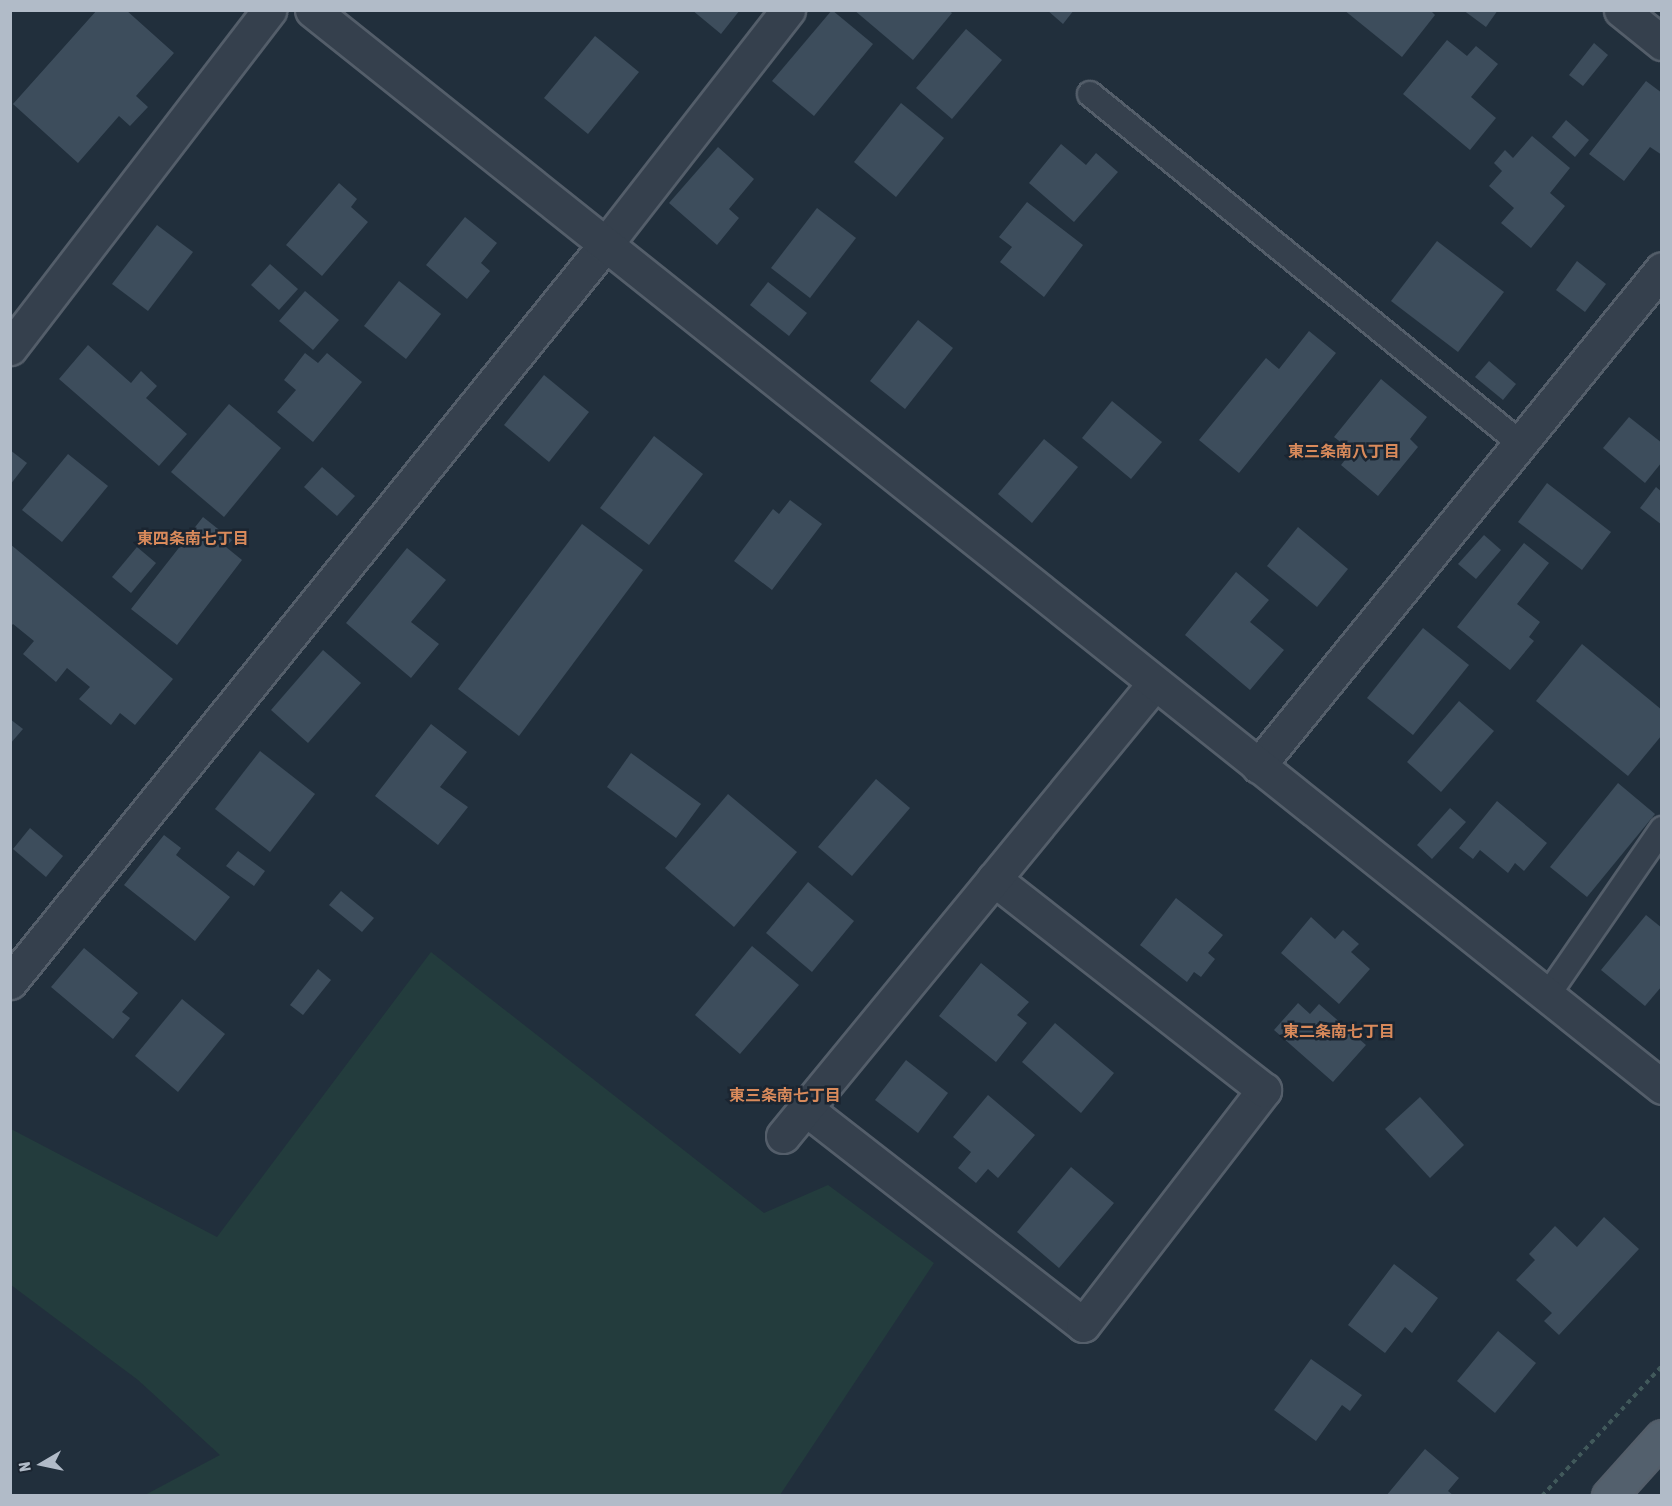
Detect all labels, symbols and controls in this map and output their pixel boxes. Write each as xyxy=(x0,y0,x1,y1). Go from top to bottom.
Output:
district label: 東三条南八丁目 xyxy=(1288,441,1400,461)
district label: 東四条南七丁目 xyxy=(137,528,249,548)
district label: 東二条南七丁目 xyxy=(1283,1021,1395,1041)
district label: 東三条南七丁目 xyxy=(729,1085,841,1105)
north arrow xyxy=(12,1434,72,1494)
text: N xyxy=(15,1461,34,1473)

